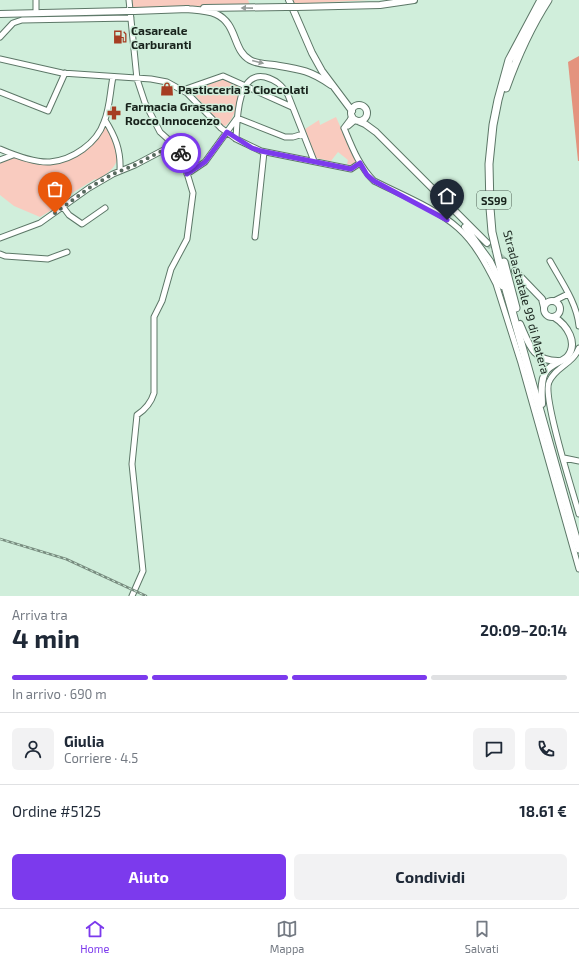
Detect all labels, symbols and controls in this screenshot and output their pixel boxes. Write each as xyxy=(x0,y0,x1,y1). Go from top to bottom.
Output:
one-way arrow xyxy=(240,5,253,11)
place label: Casareale Carburanti xyxy=(131,23,192,51)
fuel station icon: Casareale Carburanti xyxy=(112,29,128,45)
one-way arrow xyxy=(252,60,264,66)
shop icon: Pasticceria 3 Cioccolati xyxy=(159,81,175,97)
place label: Pasticceria 3 Cioccolati xyxy=(178,82,309,96)
place label: Farmacia Grassano Rocco Innocenzo xyxy=(125,99,233,127)
pharmacy icon: Farmacia Grassano Rocco Innocenzo xyxy=(106,105,122,121)
courier xyxy=(161,133,201,173)
icon: bike xyxy=(170,142,192,164)
pin xyxy=(38,172,72,213)
icon: bag xyxy=(44,178,66,200)
pin xyxy=(430,179,464,220)
icon: home xyxy=(436,185,458,207)
road number: SS99 xyxy=(477,191,511,209)
street label: Strada statale 99 di Matera xyxy=(501,229,553,375)
text: Arriva tra xyxy=(12,607,68,623)
text: 20:09–20:14 xyxy=(480,621,567,639)
text: 4 min xyxy=(12,622,80,653)
text: In arrivo · 690 m xyxy=(12,686,107,702)
button: person xyxy=(12,728,54,770)
button: chat xyxy=(473,728,515,770)
button: phone xyxy=(525,728,567,770)
text: Giulia xyxy=(64,732,104,750)
text: Corriere · 4.5 xyxy=(64,750,138,766)
text: Ordine #5125 xyxy=(12,802,101,820)
text: 18.61 € xyxy=(519,802,567,820)
button: Aiuto xyxy=(12,854,286,900)
button: Condividi xyxy=(294,854,567,900)
tab: Home xyxy=(80,918,109,955)
tab: Mappa xyxy=(270,918,304,955)
tab: Salvati xyxy=(465,918,499,955)

